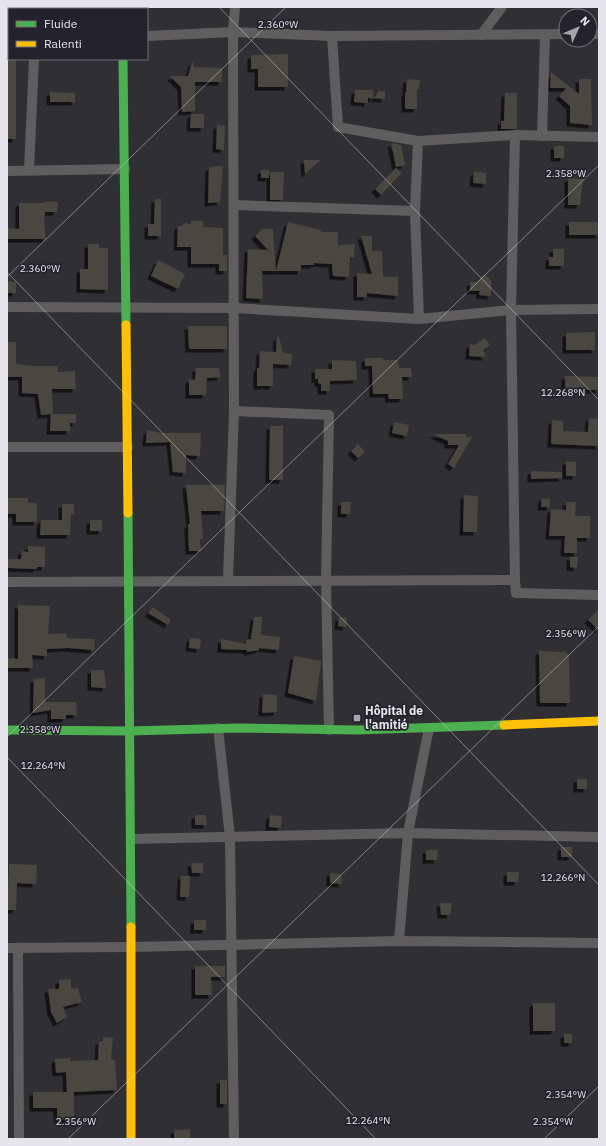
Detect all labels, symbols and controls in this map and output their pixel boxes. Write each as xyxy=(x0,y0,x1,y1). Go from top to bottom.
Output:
legend xyxy=(8,8,148,60)
north arrow xyxy=(558,8,598,48)
text: N xyxy=(577,13,593,29)
text: Fluide xyxy=(44,16,78,31)
text: 2.360°W xyxy=(258,18,298,31)
text: Ralenti xyxy=(44,36,82,51)
text: 2.358°W xyxy=(546,167,586,180)
text: 2.360°W xyxy=(20,262,60,275)
text: 12.268°N xyxy=(541,386,585,399)
text: 2.356°W xyxy=(546,627,586,640)
place label: Hôpital de l'amitié xyxy=(365,703,423,732)
marker: Hôpital de l'amitié xyxy=(352,713,362,723)
text: 2.358°W xyxy=(20,723,60,736)
text: 12.264°N xyxy=(21,759,65,772)
text: 12.266°N xyxy=(541,871,585,884)
text: 2.354°W xyxy=(546,1088,586,1101)
text: 12.264°N xyxy=(346,1114,390,1127)
text: 2.356°W xyxy=(56,1115,96,1128)
text: 2.354°W xyxy=(533,1115,573,1128)

